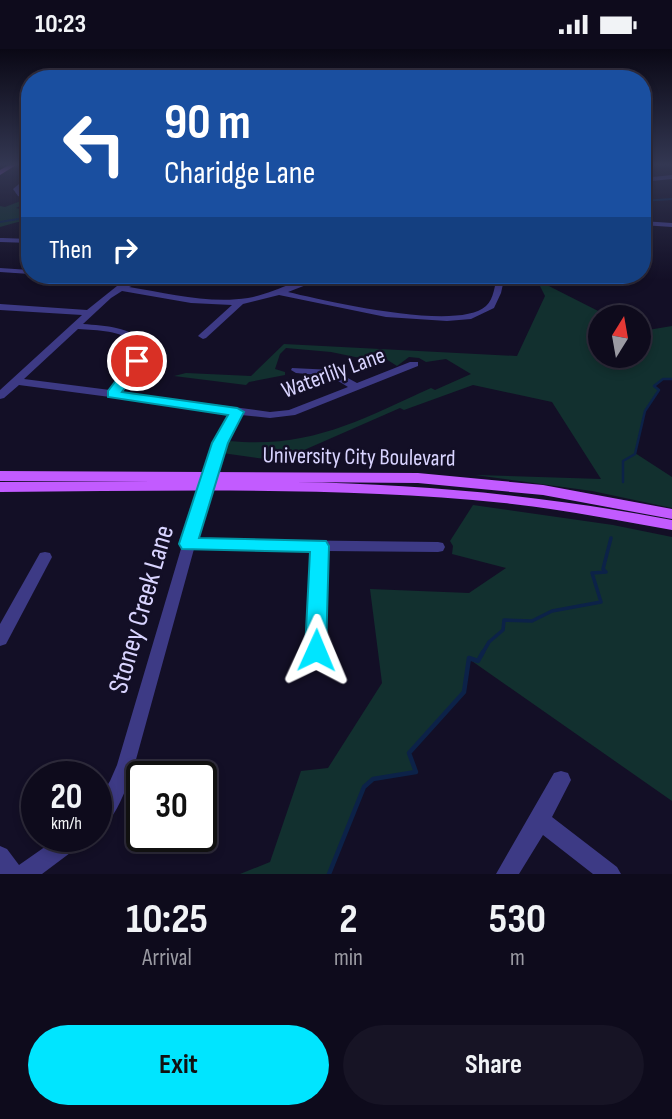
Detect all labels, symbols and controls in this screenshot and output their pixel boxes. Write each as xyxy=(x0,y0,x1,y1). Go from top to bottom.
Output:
text: 10:23 xyxy=(35,9,86,40)
text: 90 m xyxy=(164,94,251,153)
icon: left xyxy=(49,98,140,189)
text: Charidge Lane xyxy=(164,154,315,193)
icon: right xyxy=(106,231,144,269)
text: Then xyxy=(49,235,92,266)
north arrow xyxy=(588,305,651,367)
map controls xyxy=(588,305,651,368)
pin xyxy=(107,331,167,391)
street label: Waterlily Lane xyxy=(278,341,389,405)
icon: arrive xyxy=(118,342,156,380)
street label: University City Boulevard xyxy=(262,441,456,473)
street label: Stoney Creek Lane xyxy=(102,522,181,697)
position arrow xyxy=(279,613,353,687)
speed limit sign: 30 xyxy=(126,761,217,852)
text: 20 xyxy=(51,776,83,819)
text: km/h xyxy=(51,813,82,834)
text: 10:25 xyxy=(126,894,208,945)
text: 2 xyxy=(339,894,358,945)
text: 530 xyxy=(489,894,546,945)
text: Arrival xyxy=(142,944,192,972)
text: min xyxy=(334,944,363,972)
text: m xyxy=(510,944,525,972)
button: Exit xyxy=(28,1025,329,1105)
button: Share xyxy=(343,1025,644,1105)

